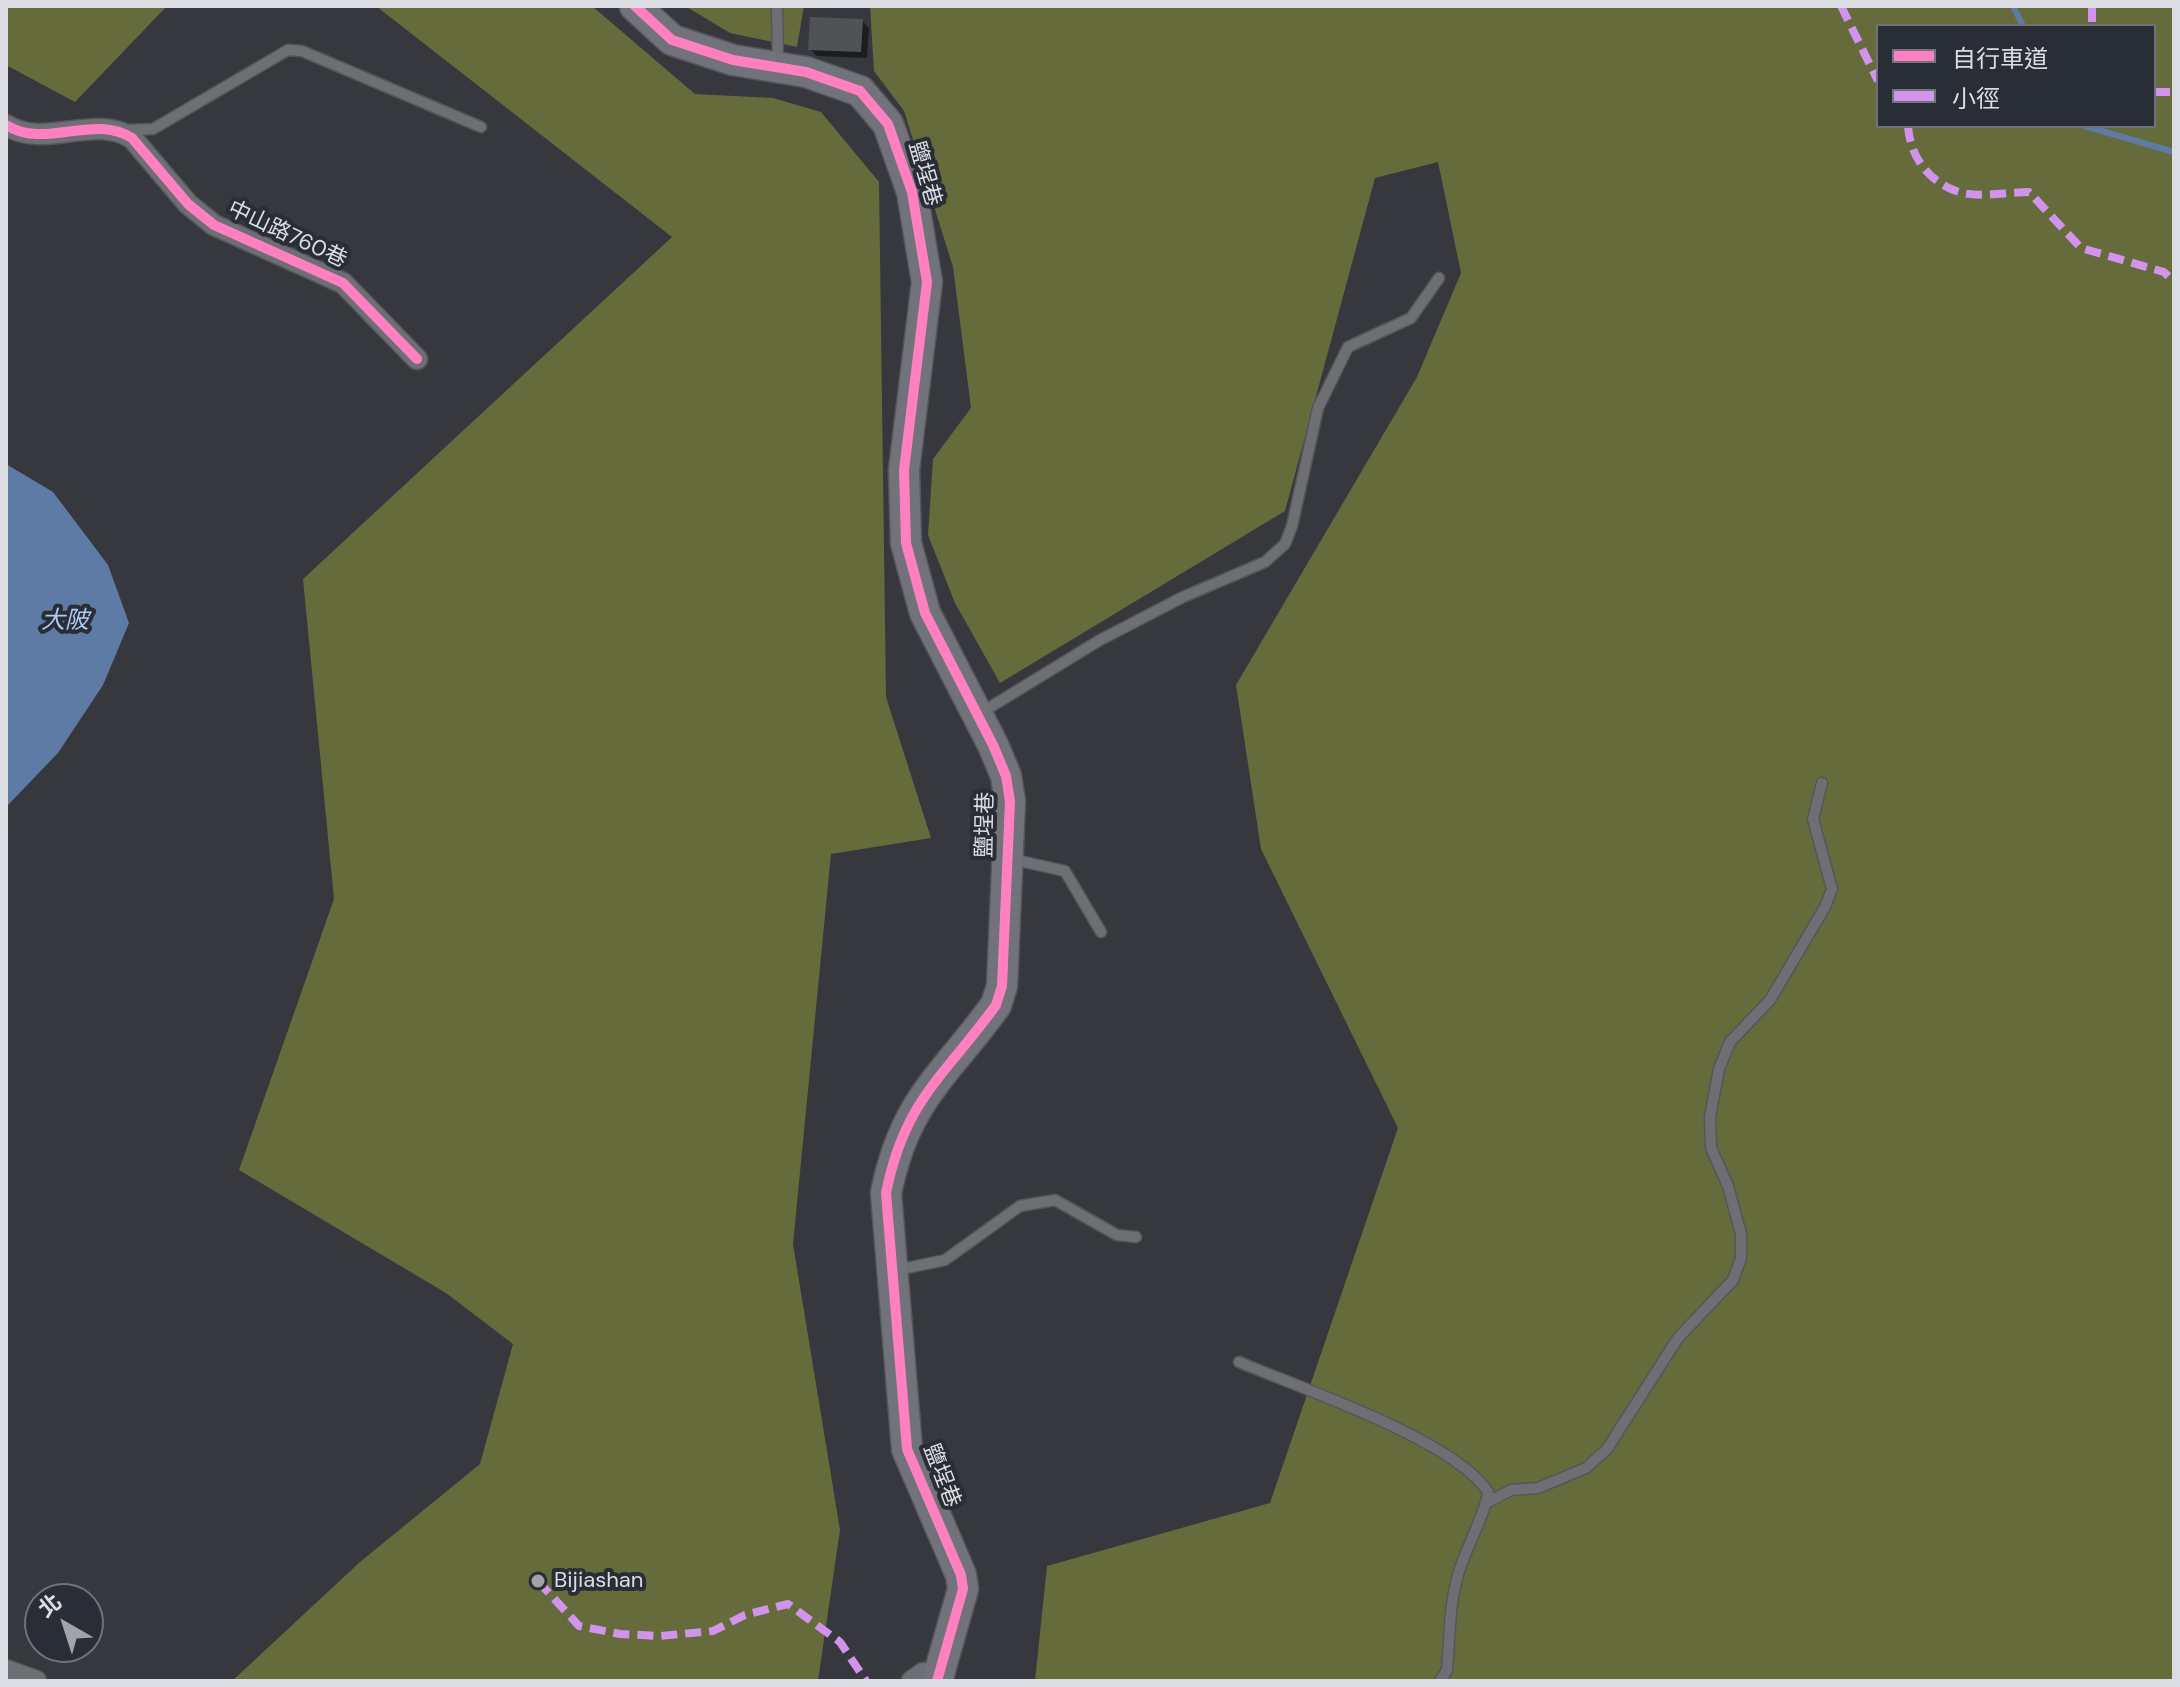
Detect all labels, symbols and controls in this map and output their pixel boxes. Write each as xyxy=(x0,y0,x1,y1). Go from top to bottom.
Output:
legend xyxy=(1876,24,2156,128)
text: 自行車道 xyxy=(1952,43,2048,74)
text: 小徑 xyxy=(1952,83,2000,114)
street label: 鹽埕巷 xyxy=(902,139,946,209)
street label: 中山路760巷 xyxy=(223,196,351,274)
water label: 大陂 xyxy=(41,608,89,636)
street label: 鹽埕巷 xyxy=(972,792,1000,858)
street label: 鹽埕巷 xyxy=(917,1440,965,1512)
place label: Bijiashan xyxy=(554,1568,643,1594)
marker: Bijiashan xyxy=(529,1572,547,1590)
north arrow xyxy=(24,1583,104,1663)
text: 北 xyxy=(32,1587,68,1624)

